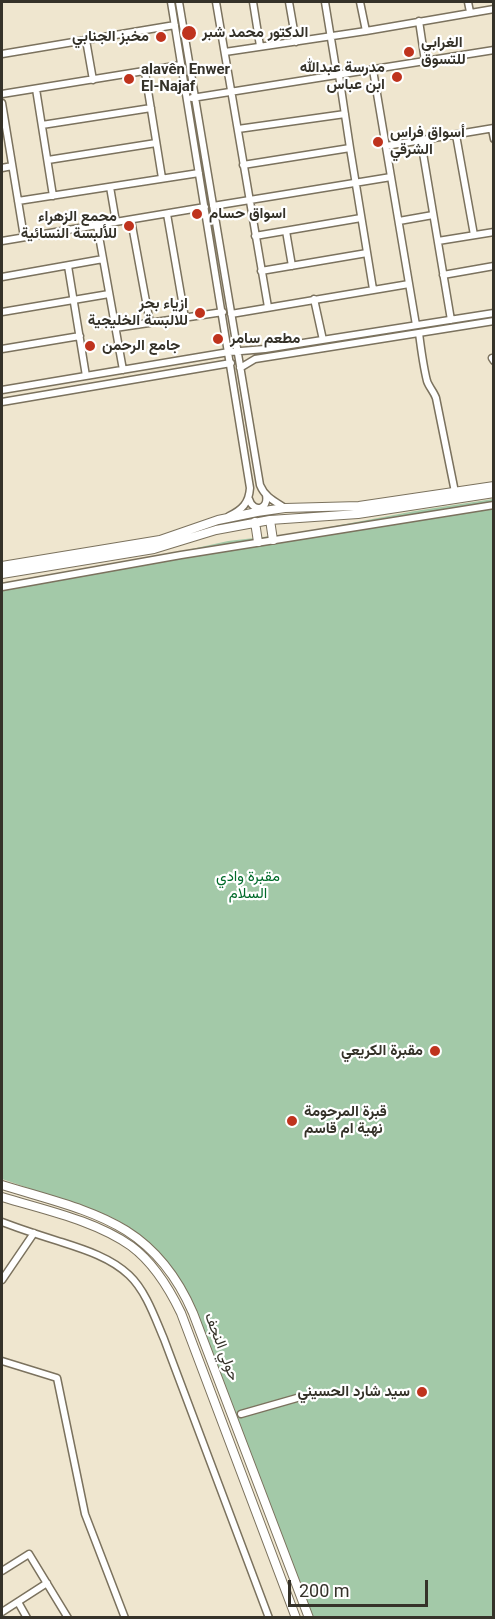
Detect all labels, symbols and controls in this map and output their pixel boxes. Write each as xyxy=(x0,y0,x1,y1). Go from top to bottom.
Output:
marker: الدكتور محمد شبر xyxy=(180,24,198,42)
place label: الدكتور محمد شبر xyxy=(202,24,308,42)
place label: مخبز الجنابي xyxy=(72,28,149,46)
marker: مخبز الجنابي xyxy=(154,30,168,44)
place label: الغرابي للتسوق xyxy=(421,34,466,69)
marker: الغرابي للتسوق xyxy=(402,45,416,59)
place label: مدرسة عبدالله ابن عباس xyxy=(300,59,385,94)
place label: alavên Enwer El-Najaf xyxy=(141,61,230,96)
marker: مدرسة عبدالله ابن عباس xyxy=(390,70,404,84)
marker: alavên Enwer El-Najaf xyxy=(122,72,136,86)
place label: أسواق فراس الشرقي xyxy=(390,124,465,159)
marker: أسواق فراس الشرقي xyxy=(371,135,385,149)
place label: اسواق حسام xyxy=(209,205,286,223)
marker: اسواق حسام xyxy=(190,207,204,221)
place label: مجمع الزهراء للألبسة النسائية xyxy=(21,208,117,243)
marker: مجمع الزهراء للألبسة النسائية xyxy=(122,219,136,233)
place label: ازياء بحر للالبسة الخليجية xyxy=(88,295,188,330)
marker: ازياء بحر للالبسة الخليجية xyxy=(193,306,207,320)
place label: مطعم سامر xyxy=(230,330,300,348)
marker: مطعم سامر xyxy=(211,332,225,346)
place label: جامع الرحمن xyxy=(102,337,180,355)
marker: جامع الرحمن xyxy=(83,339,97,353)
park label: مقبرة وادي السلام xyxy=(216,868,280,903)
place label: مقبرة الكريعي xyxy=(341,1042,423,1060)
marker: مقبرة الكريعي xyxy=(428,1044,442,1058)
place label: قبرة المرحومة نهية ام قاسم xyxy=(304,1103,387,1138)
marker: قبرة المرحومة نهية ام قاسم xyxy=(285,1114,299,1128)
street label: حولي النجف xyxy=(200,1310,242,1384)
place label: سيد شارد الحسيني xyxy=(297,1383,410,1401)
marker: سيد شارد الحسيني xyxy=(415,1385,429,1399)
scale bar xyxy=(291,1568,430,1606)
text: 200 m xyxy=(299,1580,350,1601)

